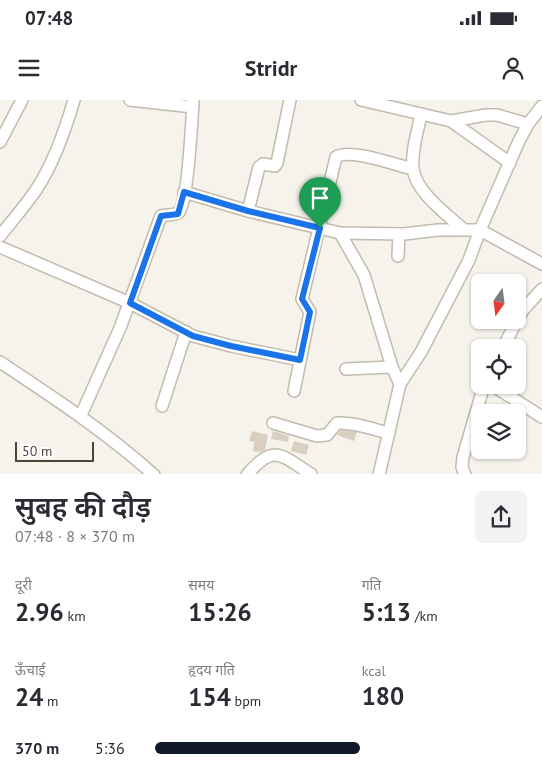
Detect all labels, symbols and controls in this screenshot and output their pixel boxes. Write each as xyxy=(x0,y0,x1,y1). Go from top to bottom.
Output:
text: 07:48 xyxy=(25,6,73,30)
icon: menu xyxy=(15,54,43,82)
text: Stridr xyxy=(245,54,297,82)
icon: person xyxy=(499,54,527,82)
pin xyxy=(299,177,341,228)
icon: arrive xyxy=(306,184,334,212)
north arrow xyxy=(471,274,526,329)
map controls xyxy=(471,274,526,459)
button: locate xyxy=(471,339,526,394)
button: layers xyxy=(471,404,526,459)
scale bar xyxy=(15,440,94,463)
text: 50 m xyxy=(22,442,52,460)
text: सुबह की दौड़ xyxy=(15,488,151,525)
button: share xyxy=(475,491,527,543)
text: 07:48 · 8 × 370 m xyxy=(15,526,135,546)
text: दूरी xyxy=(15,576,32,594)
text: समय xyxy=(188,576,214,594)
text: गति xyxy=(362,576,381,594)
text: 2.96 xyxy=(15,596,64,628)
text: 15:26 xyxy=(188,596,252,628)
text: 5:13 xyxy=(362,596,411,628)
text: km xyxy=(64,607,86,625)
text: /km xyxy=(411,607,438,625)
text: ऊँचाई xyxy=(15,661,45,679)
text: हृदय गति xyxy=(188,661,235,679)
text: kcal xyxy=(362,662,386,680)
text: 180 xyxy=(362,680,404,712)
text: 24 xyxy=(15,681,43,713)
text: 154 xyxy=(188,681,231,713)
text: m xyxy=(43,692,58,710)
text: bpm xyxy=(231,692,261,710)
text: 370 m xyxy=(15,738,59,758)
text: 5:36 xyxy=(95,738,125,758)

